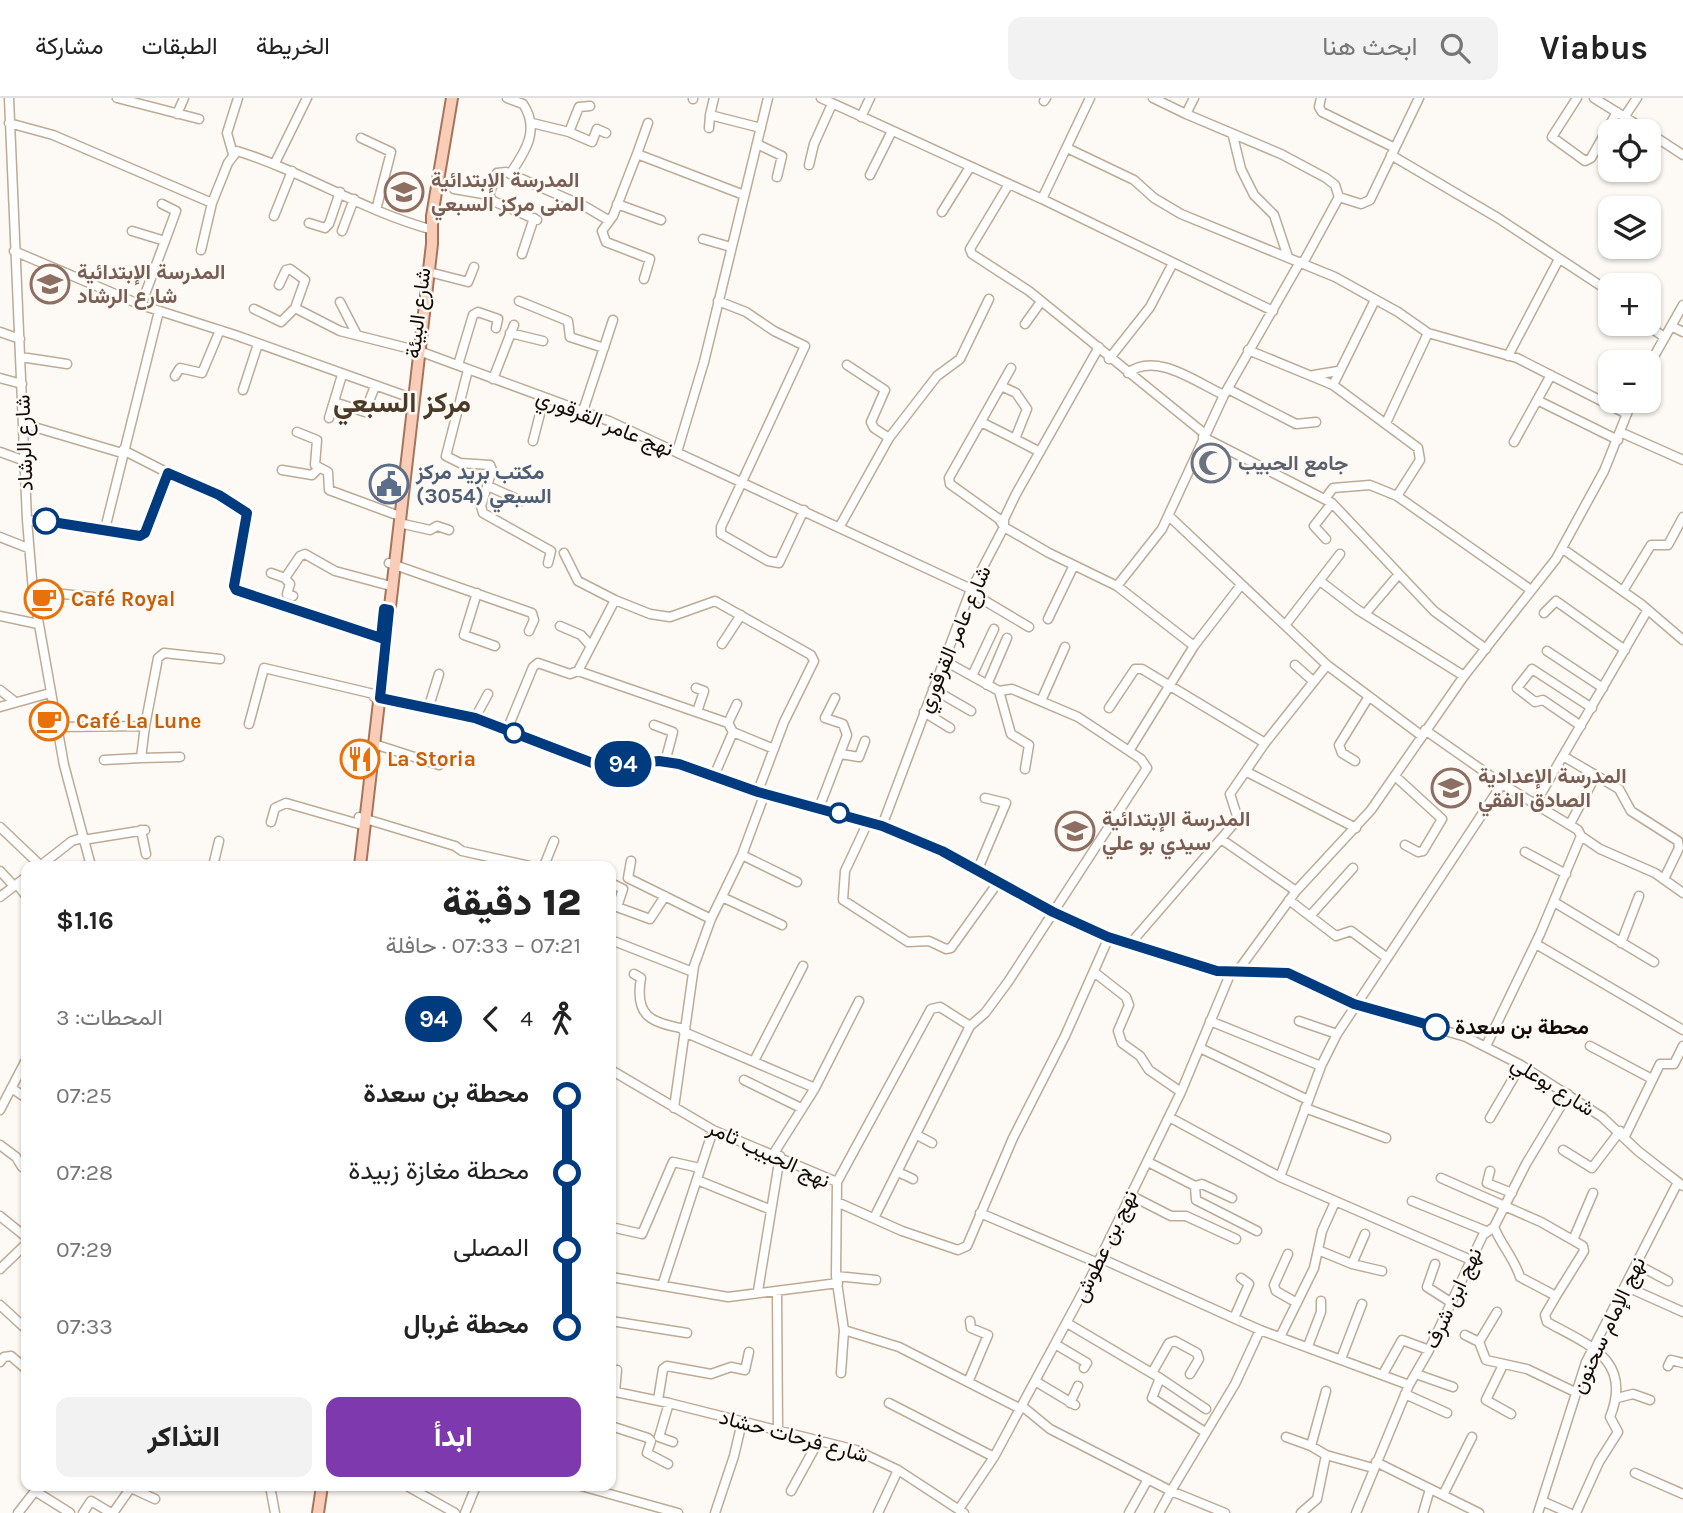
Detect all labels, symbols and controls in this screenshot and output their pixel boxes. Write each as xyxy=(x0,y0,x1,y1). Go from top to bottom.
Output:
search box xyxy=(1008,17,1498,80)
icon: search xyxy=(1436,29,1474,67)
text: Viabus xyxy=(1540,29,1648,67)
text: ابحث هنا xyxy=(1322,31,1418,62)
text: مشاركة xyxy=(35,32,103,60)
text: الطبقات xyxy=(141,32,218,60)
text: الخريطة xyxy=(256,32,330,60)
map controls xyxy=(1598,119,1661,413)
button: locate xyxy=(1598,119,1661,182)
place label: المدرسة الإبتدائية المنى مركز السبعي xyxy=(431,168,585,221)
school or university icon: المدرسة الإبتدائية المنى مركز السبعي xyxy=(383,171,425,213)
button: layers xyxy=(1598,196,1661,259)
place label: المدرسة الإبتدائية شارع الرشاد xyxy=(77,260,225,310)
school or university icon: المدرسة الإبتدائية شارع الرشاد xyxy=(29,263,71,305)
street label: شارع البيئة xyxy=(401,266,437,360)
button: + xyxy=(1598,273,1661,336)
button: − xyxy=(1598,350,1661,413)
street label: نهج عامر القرقوري xyxy=(531,385,677,466)
district label: مركز السبعي xyxy=(333,386,471,426)
street label: شارع الرشاد xyxy=(10,394,40,492)
mosque icon: جامع الحبيب xyxy=(1190,442,1232,484)
place label: جامع الحبيب xyxy=(1238,451,1348,477)
place label: مكتب بريد مركز السبعي (3054) xyxy=(415,460,552,513)
public building icon: مكتب بريد مركز السبعي (3054) xyxy=(368,463,410,505)
unlabelled marker xyxy=(33,508,59,534)
street label: شارع عامر القرقوري xyxy=(912,562,1000,718)
cafe icon: Café Royal xyxy=(23,578,65,620)
place label: Café Royal xyxy=(71,587,175,611)
cafe icon: Café La Lune xyxy=(28,700,70,742)
place label: Café La Lune xyxy=(76,709,201,733)
unlabelled marker xyxy=(504,723,524,743)
restaurant icon: La Storia xyxy=(339,738,381,780)
line badge: 94 xyxy=(592,741,654,787)
place label: La Storia xyxy=(387,747,476,771)
text: 94 xyxy=(609,750,637,778)
place label: المدرسة الإعدادية الصادق الفقي xyxy=(1478,764,1627,817)
school or university icon: المدرسة الإعدادية الصادق الفقي xyxy=(1430,767,1472,809)
unlabelled marker xyxy=(829,803,849,823)
place label: المدرسة الإبتدائية سيدي بو علي xyxy=(1102,807,1250,860)
school or university icon: المدرسة الإبتدائية سيدي بو علي xyxy=(1054,810,1096,852)
text: 12 دقيقة xyxy=(442,880,581,925)
text: $1.16 xyxy=(56,905,114,936)
text: 07:21 – 07:33 · حافلة xyxy=(385,932,581,959)
icon: back xyxy=(472,1000,510,1038)
icon: walk xyxy=(543,1000,581,1038)
text: المحطات: 3 xyxy=(56,1004,163,1031)
text: 94 xyxy=(419,1005,448,1033)
text: 4 xyxy=(520,1005,533,1032)
marker: محطة بن سعدة xyxy=(1423,1014,1449,1040)
place label: محطة بن سعدة xyxy=(1455,1015,1589,1039)
street label: شارع بوعلي xyxy=(1504,1051,1599,1125)
text: محطة بن سعدة xyxy=(363,1078,529,1109)
text: 07:25 xyxy=(56,1082,112,1109)
street label: نهج الحبيب ثامر xyxy=(702,1115,834,1195)
text: محطة مغازة زبيدة xyxy=(348,1155,529,1186)
text: 07:28 xyxy=(56,1159,113,1186)
street label: نهج بن عطوش xyxy=(1068,1186,1144,1307)
text: المصلى xyxy=(453,1232,529,1263)
text: 07:29 xyxy=(56,1236,112,1263)
street label: نهج ابن شرف xyxy=(1419,1244,1489,1353)
street label: نهج الإمام سحنون xyxy=(1566,1253,1652,1398)
text: محطة غربال xyxy=(403,1309,529,1340)
text: 07:33 xyxy=(56,1313,113,1340)
button: التذاكر xyxy=(56,1397,312,1477)
button: ابدأ xyxy=(326,1397,581,1477)
street label: شارع فرحات حشاد xyxy=(716,1405,871,1469)

